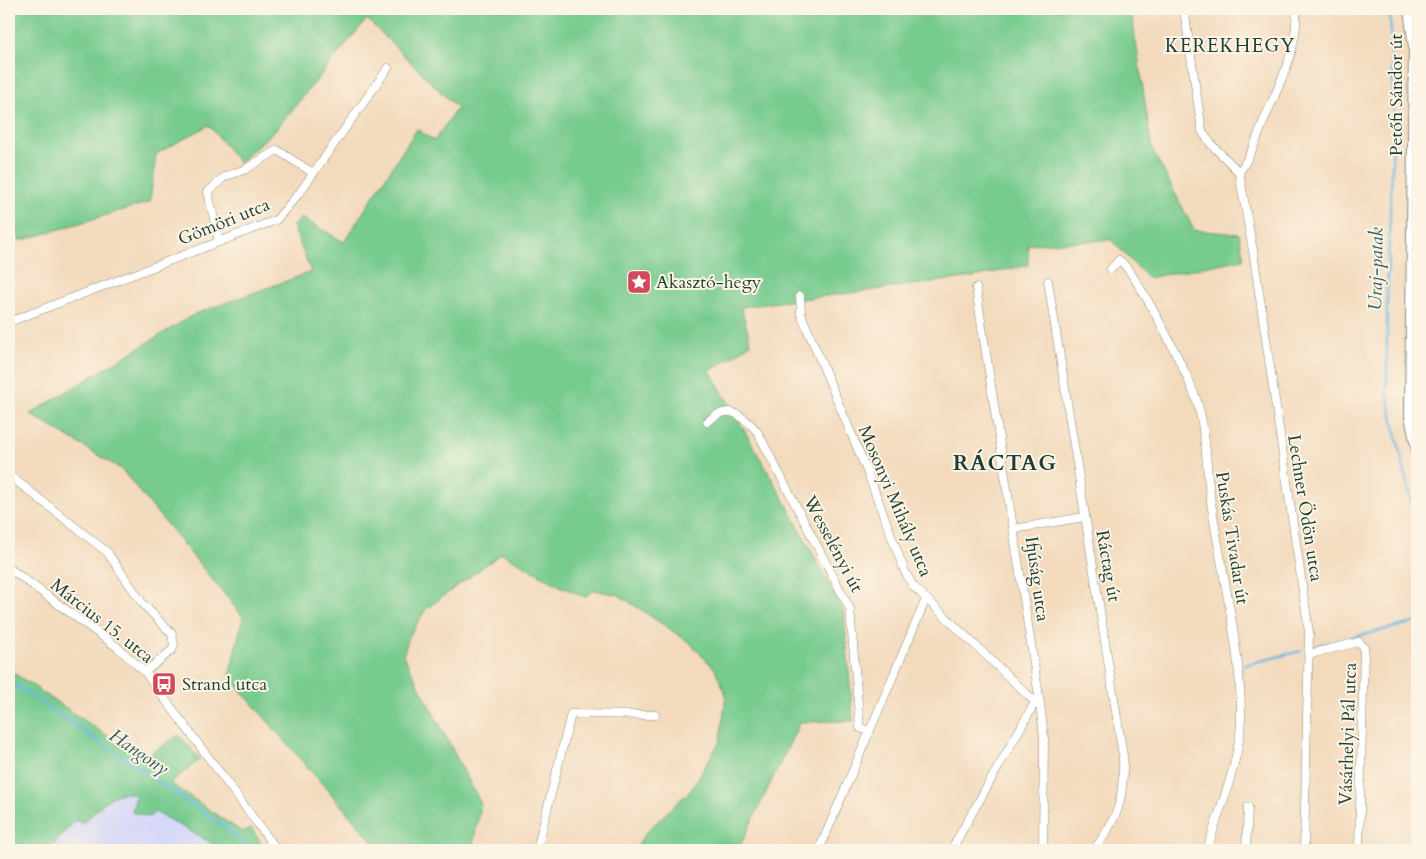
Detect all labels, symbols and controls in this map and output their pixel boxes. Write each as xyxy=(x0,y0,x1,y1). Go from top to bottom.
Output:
district label: KEREKHEGY xyxy=(1165,33,1295,59)
street label: Petőfi Sándor út xyxy=(1384,33,1409,156)
street label: Gömöri utca xyxy=(174,192,274,252)
water label: Uraj-patak xyxy=(1362,226,1390,311)
place icon: Akasztó-hegy xyxy=(626,269,652,295)
place label: Akasztó-hegy xyxy=(656,270,762,295)
street label: Mosonyi Mihály utca xyxy=(852,421,938,581)
street label: Lechner Ödön utca xyxy=(1281,433,1329,583)
district label: RÁCTAG xyxy=(953,448,1057,478)
street label: Puskás Tivadar út xyxy=(1209,470,1255,607)
street label: Wesselényi út xyxy=(797,490,869,597)
street label: Ráctag út xyxy=(1089,528,1127,604)
street label: Ifjúság utca xyxy=(1019,535,1055,623)
street label: Március 15. utca xyxy=(45,573,159,669)
street label: Vásárhelyi Pál utca xyxy=(1333,662,1363,806)
bus stop icon: Strand utca xyxy=(151,671,177,697)
place label: Strand utca xyxy=(182,672,267,697)
water label: Hangony xyxy=(104,723,174,781)

